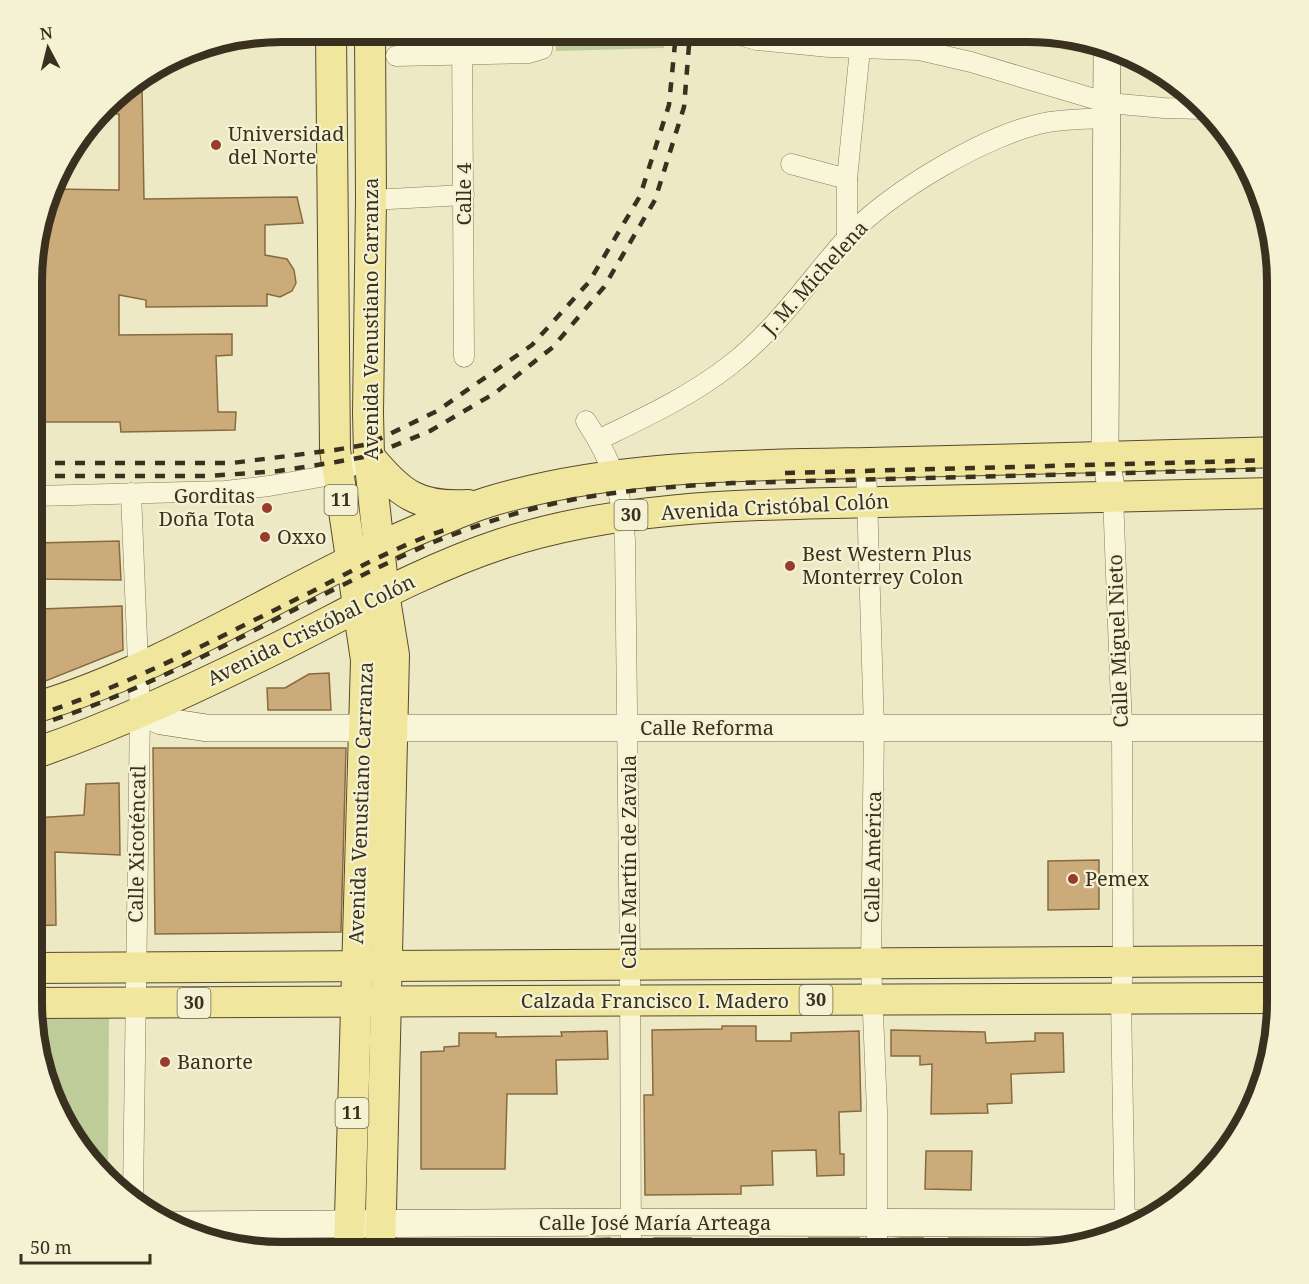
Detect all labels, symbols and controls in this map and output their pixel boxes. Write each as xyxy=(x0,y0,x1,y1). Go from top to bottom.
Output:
north arrow xyxy=(18,18,78,78)
text: N xyxy=(39,21,54,45)
place label: Universidad del Norte xyxy=(228,120,345,170)
marker: Universidad del Norte xyxy=(209,138,223,152)
street label: Calle 4 xyxy=(450,162,477,226)
street label: Avenida Venustiano Carranza xyxy=(357,178,384,460)
street label: J. M. Michelena xyxy=(755,214,873,342)
place label: Gorditas Doña Tota xyxy=(158,482,255,532)
road number: 11 xyxy=(324,485,358,515)
street label: Avenida Cristóbal Colón xyxy=(660,487,890,526)
road number: 30 xyxy=(614,500,648,530)
marker: Gorditas Doña Tota xyxy=(260,501,274,515)
place label: Oxxo xyxy=(277,523,327,550)
marker: Oxxo xyxy=(258,530,272,544)
place label: Best Western Plus Monterrey Colon xyxy=(802,540,972,590)
street label: Calle Miguel Nieto xyxy=(1101,554,1134,728)
marker: Best Western Plus Monterrey Colon xyxy=(783,559,797,573)
street label: Avenida Cristóbal Colón xyxy=(202,567,419,692)
street label: Avenida Venustiano Carranza xyxy=(342,661,379,945)
street label: Calle Reforma xyxy=(640,714,774,741)
street label: Calle Martín de Zavala xyxy=(615,755,642,969)
street label: Calle Xicoténcatl xyxy=(122,765,151,923)
street label: Calle América xyxy=(858,791,887,923)
place label: Pemex xyxy=(1085,865,1149,892)
marker: Pemex xyxy=(1066,872,1080,886)
road number: 30 xyxy=(800,985,832,1015)
street label: Calzada Francisco I. Madero xyxy=(521,987,789,1014)
road number: 30 xyxy=(178,988,210,1018)
place label: Banorte xyxy=(177,1048,253,1075)
marker: Banorte xyxy=(158,1055,172,1069)
road number: 11 xyxy=(336,1098,368,1128)
street label: Calle José María Arteaga xyxy=(539,1209,771,1236)
scale bar xyxy=(21,1227,150,1265)
text: 50 m xyxy=(30,1235,72,1259)

